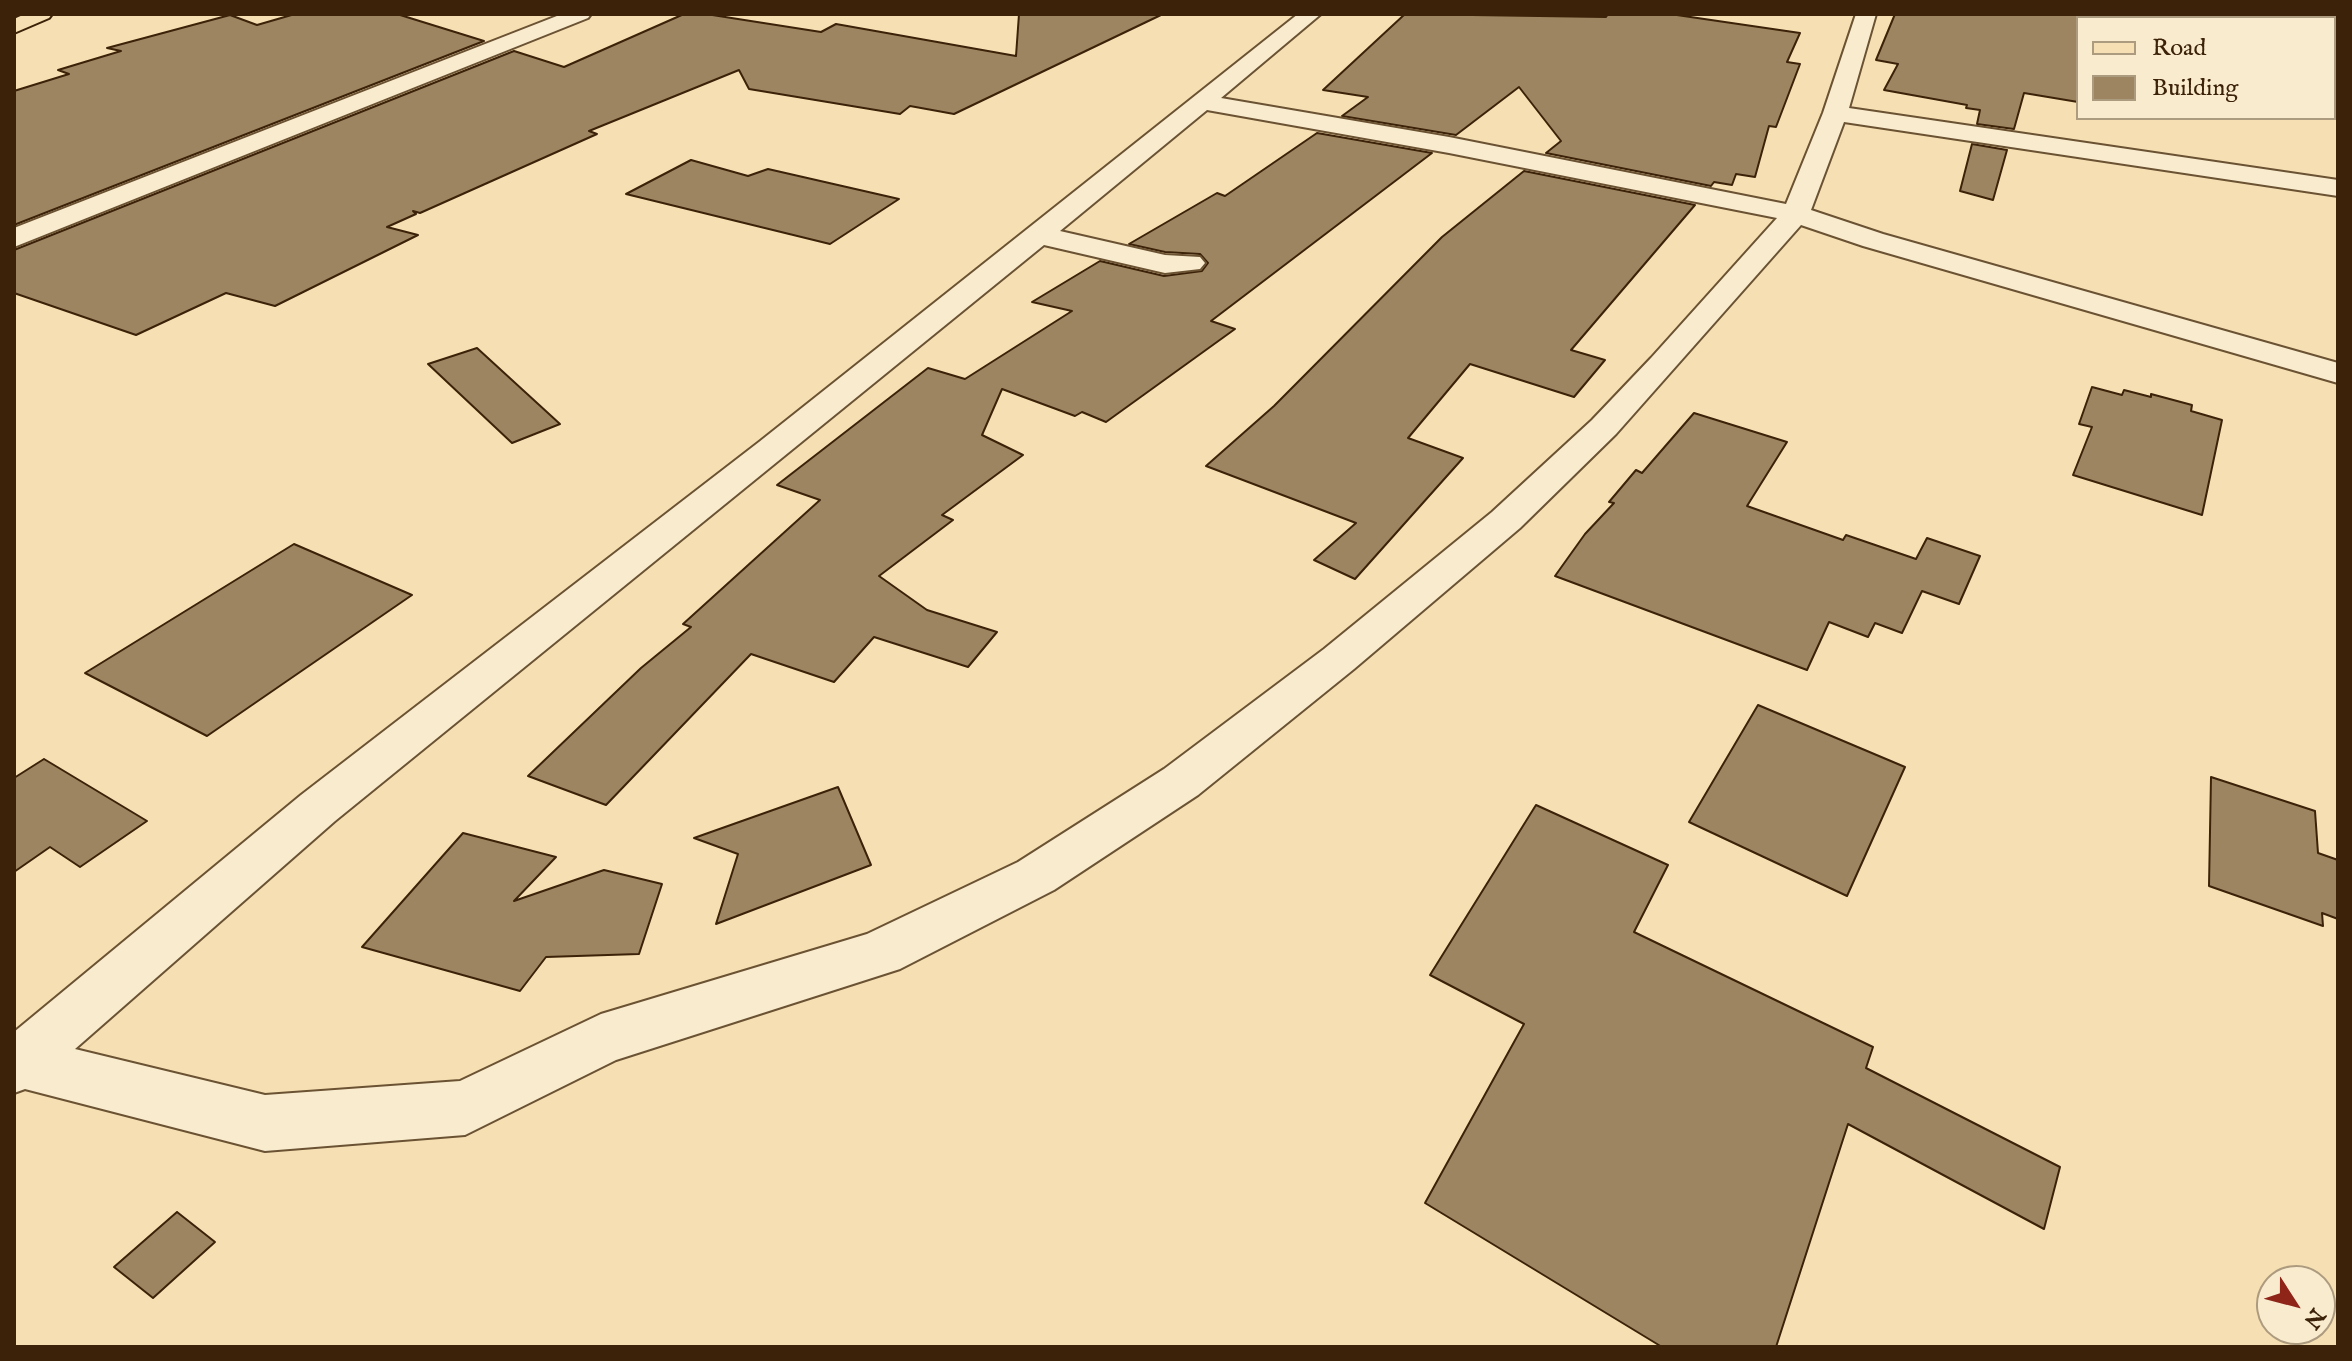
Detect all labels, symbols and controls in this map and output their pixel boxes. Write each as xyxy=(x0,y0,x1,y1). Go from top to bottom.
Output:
legend xyxy=(2076,16,2336,120)
text: Road xyxy=(2152,33,2206,64)
text: Building xyxy=(2152,73,2238,104)
north arrow xyxy=(2256,1265,2336,1345)
text: N xyxy=(2297,1302,2331,1334)

